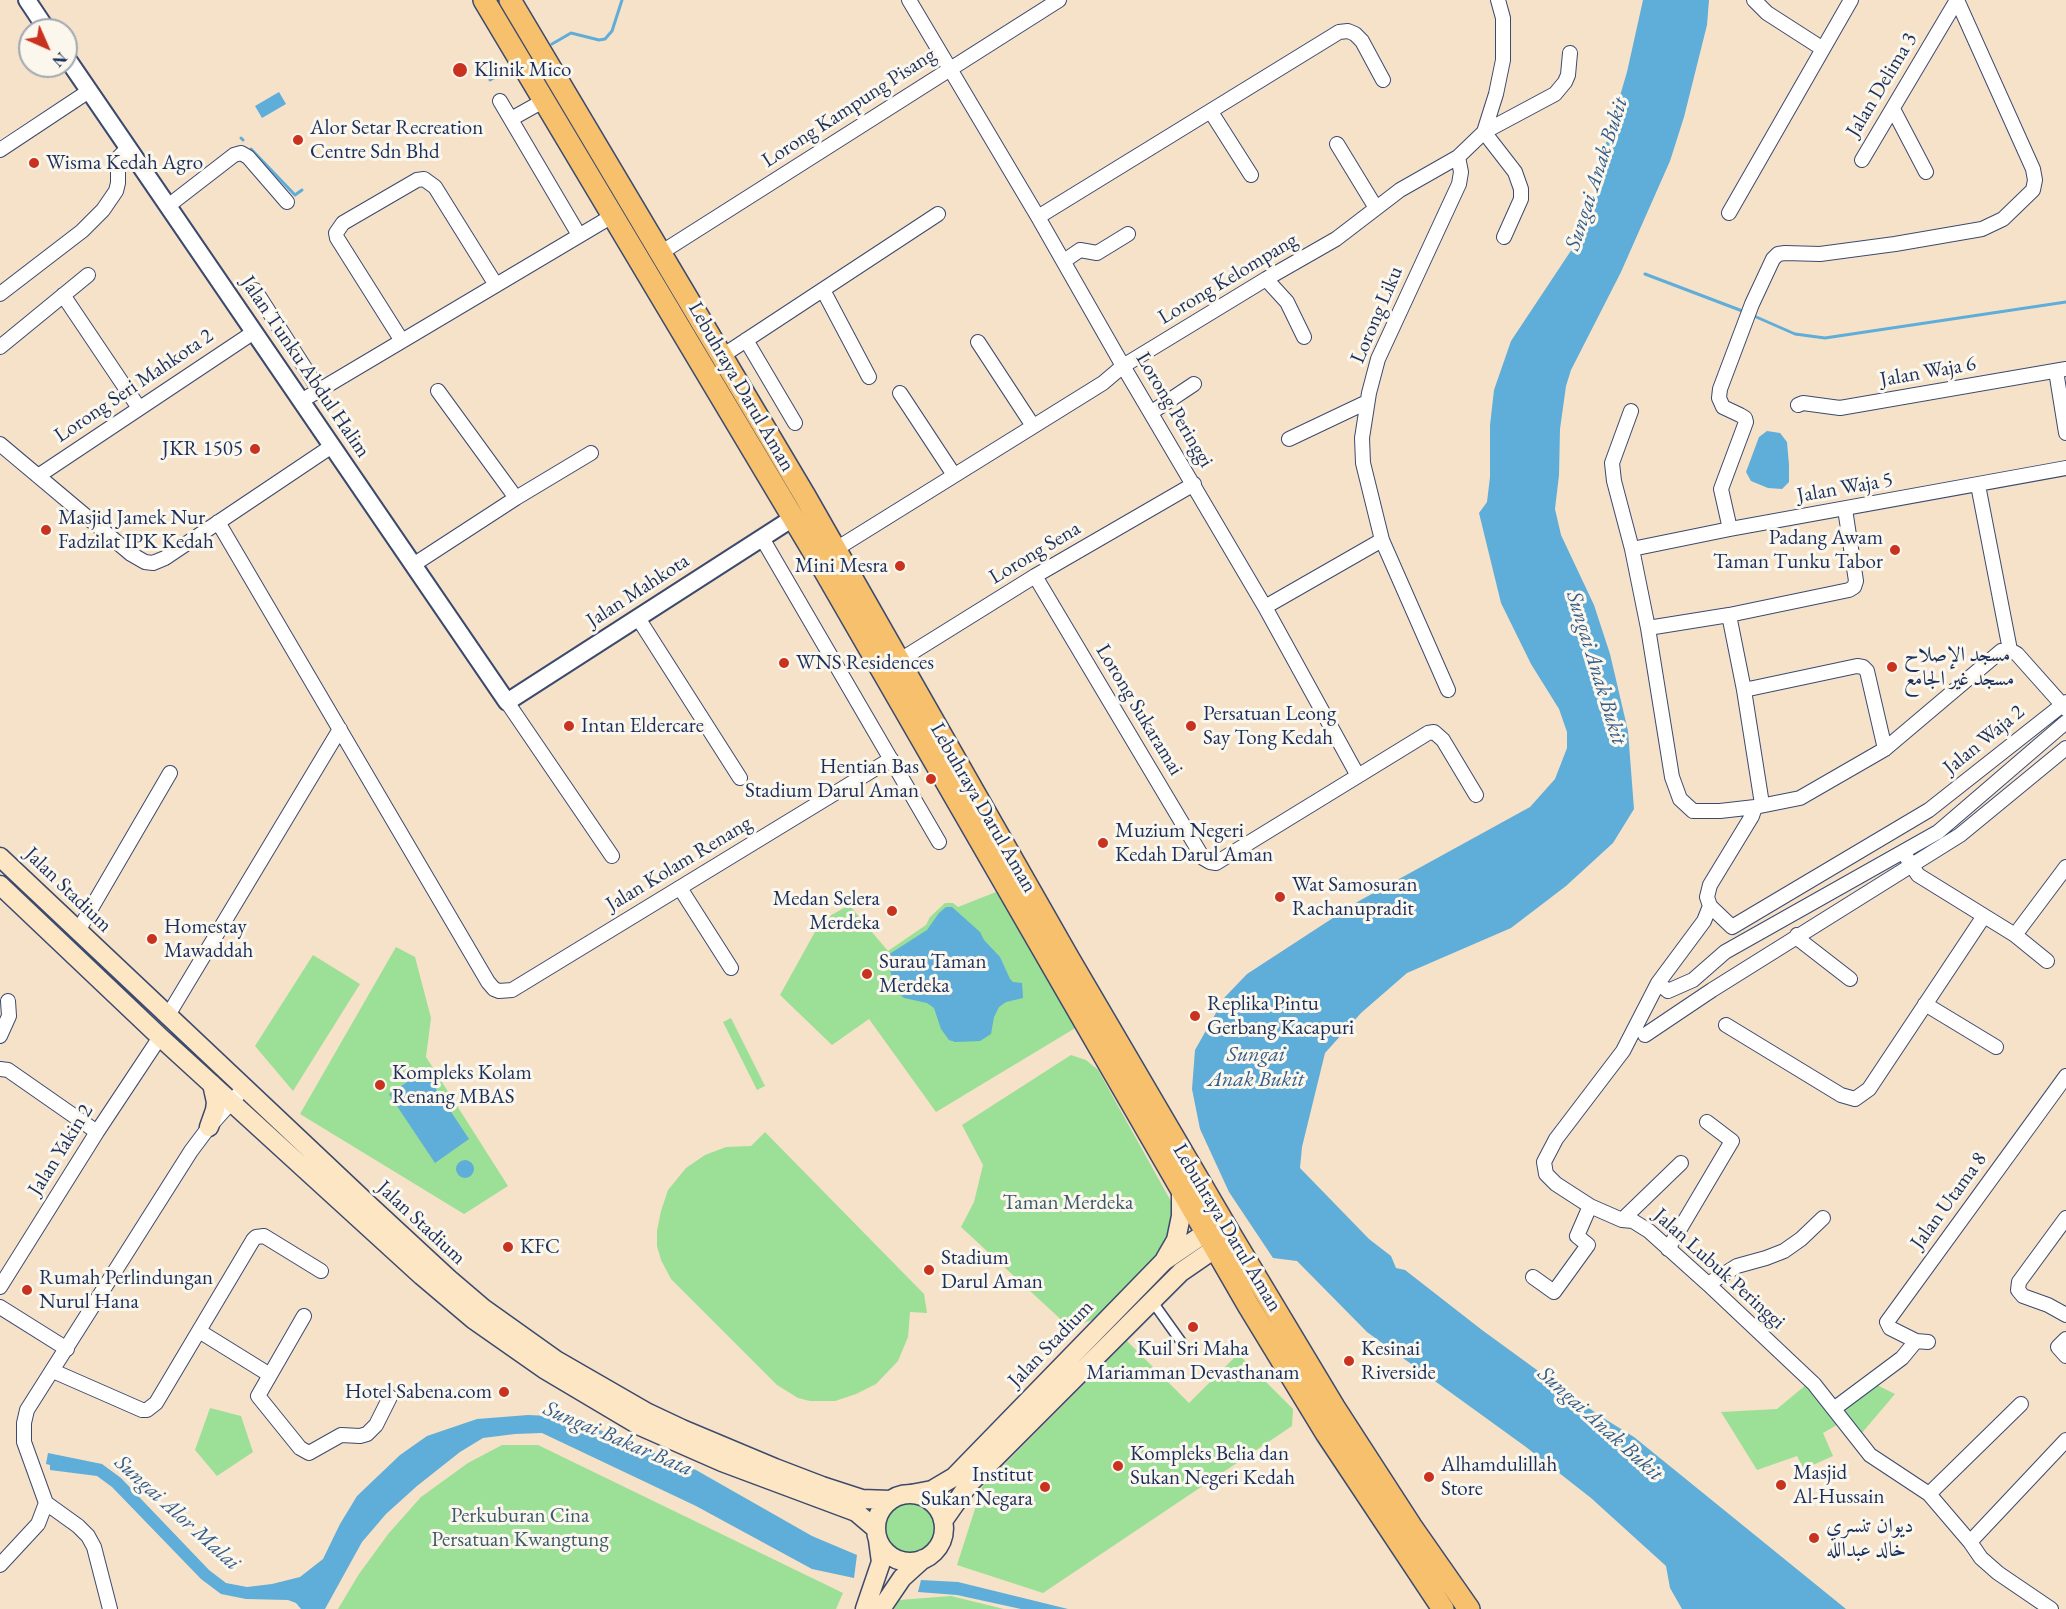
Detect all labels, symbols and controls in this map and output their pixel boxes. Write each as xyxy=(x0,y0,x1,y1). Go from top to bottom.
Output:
north arrow xyxy=(18,18,78,78)
street label: Jalan Delima 3 xyxy=(1841,28,1923,142)
street label: Lorong Kampung Pisang xyxy=(757,42,941,174)
text: N xyxy=(48,48,72,72)
place label: Klinik Mico xyxy=(474,57,571,83)
marker: Klinik Mico xyxy=(451,61,469,79)
water label: Sungai Anak Bukit xyxy=(1560,94,1634,254)
place label: Alor Setar Recreation Centre Sdn Bhd xyxy=(310,115,483,165)
marker: Alor Setar Recreation Centre Sdn Bhd xyxy=(291,133,305,147)
place label: Wisma Kedah Agro xyxy=(46,150,203,176)
marker: Wisma Kedah Agro xyxy=(27,156,41,170)
street label: Lorong Kelompang xyxy=(1154,228,1302,330)
street label: Lorong Liku xyxy=(1345,263,1409,367)
street label: Jalan Tunku Abdul Halim xyxy=(235,271,375,463)
street label: Lebuhraya Darul Aman xyxy=(682,298,800,476)
street label: Lorong Seri Mahkota 2 xyxy=(50,324,218,448)
street label: Lorong Peringgi xyxy=(1130,348,1218,472)
street label: Jalan Waja 6 xyxy=(1878,351,1978,393)
place label: JKR 1505 xyxy=(162,436,243,462)
marker: JKR 1505 xyxy=(248,442,262,456)
street label: Jalan Waja 5 xyxy=(1795,467,1895,509)
place label: Masjid Jamek Nur Fadzilat IPK Kedah xyxy=(58,505,214,555)
street label: Lorong Sena xyxy=(985,516,1085,590)
marker: Masjid Jamek Nur Fadzilat IPK Kedah xyxy=(39,523,53,537)
place label: Padang Awam Taman Tunku Tabor xyxy=(1713,525,1883,575)
marker: Padang Awam Taman Tunku Tabor xyxy=(1888,543,1902,557)
street label: Jalan Mahkota xyxy=(582,549,694,633)
place label: Mini Mesra xyxy=(795,553,888,579)
marker: Mini Mesra xyxy=(893,559,907,573)
water label: Sungai Anak Bukit xyxy=(1560,588,1632,748)
street label: Lorong Sukaramai xyxy=(1090,640,1188,780)
place label: مسجد الإصلاح مسجد غير الجامع xyxy=(1904,642,2014,692)
place label: WNS Residences xyxy=(796,650,934,676)
marker: WNS Residences xyxy=(777,656,791,670)
marker: مسجد الإصلاح مسجد غير الجامع xyxy=(1885,660,1899,674)
street label: Jalan Waja 2 xyxy=(1938,700,2030,780)
place label: Persatuan Leong Say Tong Kedah xyxy=(1203,701,1336,751)
place label: Intan Eldercare xyxy=(581,713,704,739)
marker: Intan Eldercare xyxy=(562,719,576,733)
street label: Lebuhraya Darul Aman xyxy=(924,719,1042,897)
marker: Persatuan Leong Say Tong Kedah xyxy=(1184,719,1198,733)
place label: Hentian Bas Stadium Darul Aman xyxy=(745,754,919,804)
marker: Hentian Bas Stadium Darul Aman xyxy=(924,772,938,786)
street label: Jalan Kolam Renang xyxy=(602,811,756,917)
place label: Muzium Negeri Kedah Darul Aman xyxy=(1115,818,1273,868)
marker: Muzium Negeri Kedah Darul Aman xyxy=(1096,836,1110,850)
street label: Jalan Stadium xyxy=(19,842,117,938)
place label: Wat Samosuran Rachanupradit xyxy=(1292,872,1418,922)
place label: Medan Selera Merdeka xyxy=(773,886,880,936)
marker: Wat Samosuran Rachanupradit xyxy=(1273,890,1287,904)
marker: Medan Selera Merdeka xyxy=(885,904,899,918)
place label: Homestay Mawaddah xyxy=(164,914,253,964)
marker: Homestay Mawaddah xyxy=(145,932,159,946)
place label: Surau Taman Merdeka xyxy=(879,949,987,999)
marker: Surau Taman Merdeka xyxy=(860,967,874,981)
place label: Replika Pintu Gerbang Kacapuri xyxy=(1207,991,1354,1041)
marker: Replika Pintu Gerbang Kacapuri xyxy=(1188,1009,1202,1023)
water label: Sungai Anak Bukit xyxy=(1208,1042,1304,1094)
place label: Kompleks Kolam Renang MBAS xyxy=(392,1060,532,1110)
marker: Kompleks Kolam Renang MBAS xyxy=(373,1078,387,1092)
street label: Jalan Yakin 2 xyxy=(23,1100,99,1200)
street label: Lebuhraya Darul Aman xyxy=(1167,1139,1287,1317)
street label: Jalan Utama 8 xyxy=(1905,1148,1993,1254)
street label: Jalan Stadium xyxy=(371,1176,471,1270)
park label: Taman Merdeka xyxy=(1003,1190,1133,1216)
street label: Jalan Lubuk Peringgi xyxy=(1648,1203,1790,1335)
place label: KFC xyxy=(520,1234,560,1260)
marker: KFC xyxy=(501,1240,515,1254)
place label: Stadium Darul Aman xyxy=(941,1245,1043,1295)
marker: Stadium Darul Aman xyxy=(922,1263,936,1277)
place label: Rumah Perlindungan Nurul Hana xyxy=(39,1265,213,1315)
marker: Rumah Perlindungan Nurul Hana xyxy=(20,1283,34,1297)
street label: Jalan Stadium xyxy=(1003,1295,1099,1393)
marker: Kuil Sri Maha Mariamman Devasthanam xyxy=(1186,1320,1200,1334)
place label: Kuil Sri Maha Mariamman Devasthanam xyxy=(1086,1336,1300,1386)
place label: Kesinai Riverside xyxy=(1361,1336,1436,1386)
marker: Kesinai Riverside xyxy=(1342,1354,1356,1368)
water label: Sungai Anak Bukit xyxy=(1532,1361,1668,1487)
place label: Hotel Sabena.com xyxy=(345,1379,492,1405)
marker: Hotel Sabena.com xyxy=(497,1385,511,1399)
water label: Sungai Bakar Bata xyxy=(540,1396,696,1482)
place label: Kompleks Belia dan Sukan Negeri Kedah xyxy=(1130,1441,1295,1491)
water label: Sungai Alor Malai xyxy=(109,1450,245,1576)
place label: Alhamdulillah Store xyxy=(1441,1452,1557,1502)
marker: Kompleks Belia dan Sukan Negeri Kedah xyxy=(1111,1459,1125,1473)
place label: Masjid Al-Hussain xyxy=(1793,1460,1885,1510)
place label: Institut Sukan Negara xyxy=(921,1462,1033,1512)
marker: Alhamdulillah Store xyxy=(1422,1470,1436,1484)
marker: Masjid Al-Hussain xyxy=(1774,1478,1788,1492)
marker: Institut Sukan Negara xyxy=(1038,1480,1052,1494)
park label: Perkuburan Cina Persatuan Kwangtung xyxy=(431,1503,609,1553)
place label: دیوان تنسري خالد عبدالله xyxy=(1826,1513,1913,1563)
marker: دیوان تنسري خالد عبدالله xyxy=(1807,1531,1821,1545)

